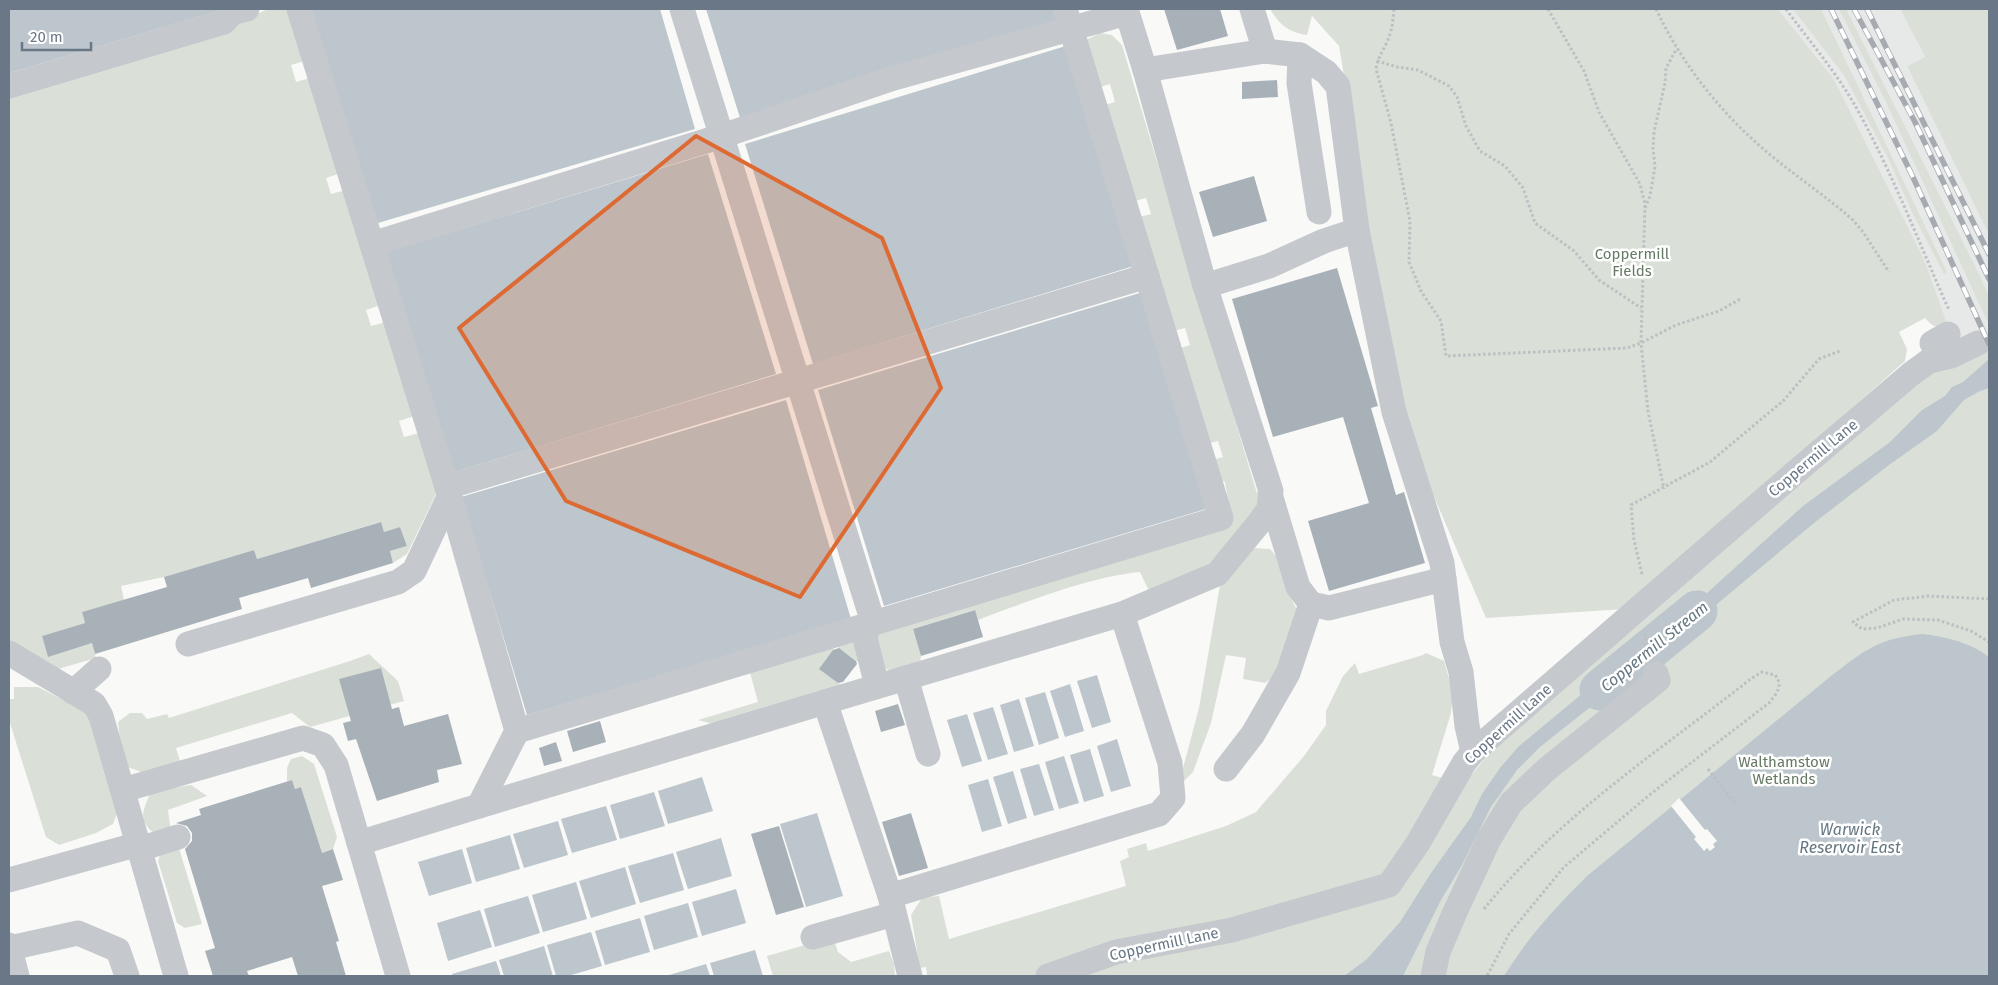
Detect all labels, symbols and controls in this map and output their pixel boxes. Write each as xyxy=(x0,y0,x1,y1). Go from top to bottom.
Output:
scale bar xyxy=(22,20,91,52)
text: 20 m xyxy=(30,28,63,46)
park label: Coppermill Fields xyxy=(1595,245,1670,280)
street label: Coppermill Lane xyxy=(1765,415,1861,501)
water label: Coppermill Stream xyxy=(1597,597,1712,696)
street label: Coppermill Lane xyxy=(1461,680,1555,768)
park label: Walthamstow Wetlands xyxy=(1738,753,1830,788)
water label: Warwick Reservoir East xyxy=(1799,820,1901,857)
street label: Coppermill Lane xyxy=(1108,924,1220,964)

